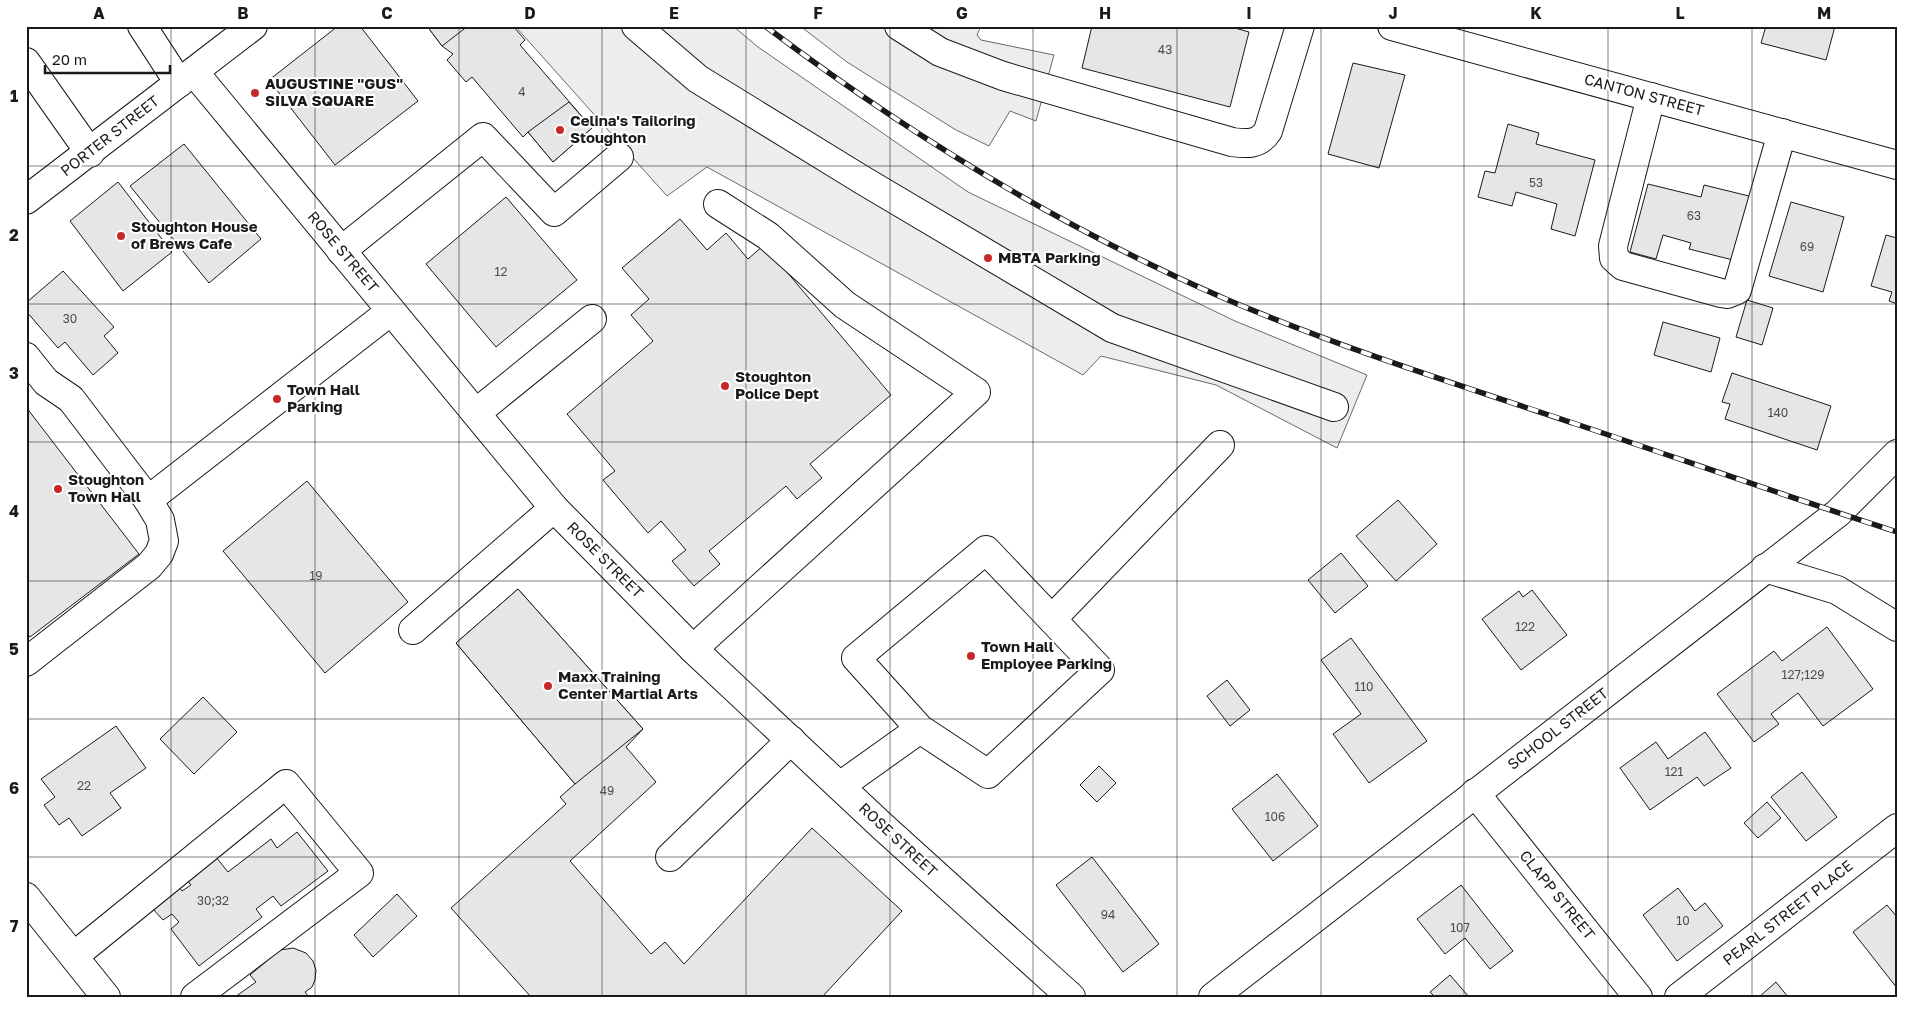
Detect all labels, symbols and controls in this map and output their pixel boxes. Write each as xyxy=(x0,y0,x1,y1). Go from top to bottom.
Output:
text: A xyxy=(93,3,105,23)
text: B xyxy=(237,3,249,23)
text: C xyxy=(381,3,393,23)
text: D xyxy=(524,3,536,23)
text: E xyxy=(669,3,679,23)
text: F xyxy=(813,3,823,23)
text: G xyxy=(956,3,968,23)
text: H xyxy=(1099,3,1111,23)
text: I xyxy=(1246,3,1252,23)
text: J xyxy=(1388,3,1398,23)
text: K xyxy=(1530,3,1542,23)
text: L xyxy=(1675,3,1685,23)
text: M xyxy=(1817,3,1831,23)
scale bar xyxy=(45,42,170,74)
house number: 43 xyxy=(1158,42,1172,57)
text: 20 m xyxy=(52,50,87,68)
street label: CANTON STREET xyxy=(1582,69,1706,119)
place label: AUGUSTINE "GUS" SILVA SQUARE xyxy=(265,74,403,109)
house number: 4 xyxy=(518,84,526,99)
text: 1 xyxy=(10,86,18,106)
marker: AUGUSTINE "GUS" SILVA SQUARE xyxy=(249,87,261,99)
street label: PORTER STREET xyxy=(57,91,162,179)
place label: Celina's Tailoring Stoughton xyxy=(570,111,696,146)
marker: Celina's Tailoring Stoughton xyxy=(554,124,566,136)
house number: 53 xyxy=(1529,175,1543,190)
street label: ROSE STREET xyxy=(305,207,383,296)
house number: 63 xyxy=(1687,208,1701,223)
place label: Stoughton House of Brews Cafe xyxy=(131,217,258,252)
text: 2 xyxy=(9,225,19,245)
marker: Stoughton House of Brews Cafe xyxy=(115,230,127,242)
house number: 69 xyxy=(1800,239,1814,254)
place label: MBTA Parking xyxy=(998,248,1100,266)
marker: MBTA Parking xyxy=(982,252,994,264)
house number: 12 xyxy=(495,264,507,279)
house number: 30 xyxy=(63,311,77,326)
text: 3 xyxy=(9,363,19,383)
place label: Stoughton Police Dept xyxy=(735,367,819,402)
place label: Town Hall Parking xyxy=(287,380,360,415)
marker: Stoughton Police Dept xyxy=(719,380,731,392)
marker: Town Hall Parking xyxy=(271,393,283,405)
house number: 140 xyxy=(1768,405,1788,420)
place label: Stoughton Town Hall xyxy=(68,470,144,505)
marker: Stoughton Town Hall xyxy=(52,483,64,495)
text: 4 xyxy=(9,501,19,521)
street label: ROSE STREET xyxy=(564,517,648,601)
house number: 19 xyxy=(309,568,323,583)
house number: 122 xyxy=(1515,619,1535,634)
place label: Town Hall Employee Parking xyxy=(981,637,1112,672)
text: 5 xyxy=(9,639,19,659)
marker: Town Hall Employee Parking xyxy=(965,650,977,662)
place label: Maxx Training Center Martial Arts xyxy=(558,667,698,702)
house number: 127;129 xyxy=(1782,667,1824,682)
house number: 110 xyxy=(1354,679,1374,694)
marker: Maxx Training Center Martial Arts xyxy=(542,680,554,692)
street label: SCHOOL STREET xyxy=(1504,683,1611,773)
house number: 121 xyxy=(1665,764,1683,779)
text: 6 xyxy=(9,778,19,798)
house number: 22 xyxy=(77,778,91,793)
house number: 49 xyxy=(600,783,614,798)
street label: ROSE STREET xyxy=(856,798,942,880)
house number: 106 xyxy=(1265,809,1285,824)
street label: CLAPP STREET xyxy=(1516,846,1599,943)
street label: PEARL STREET PLACE xyxy=(1719,856,1856,969)
house number: 30;32 xyxy=(197,893,229,908)
house number: 94 xyxy=(1101,907,1115,922)
house number: 10 xyxy=(1676,913,1690,928)
text: 7 xyxy=(10,916,19,936)
house number: 107 xyxy=(1450,920,1470,935)

